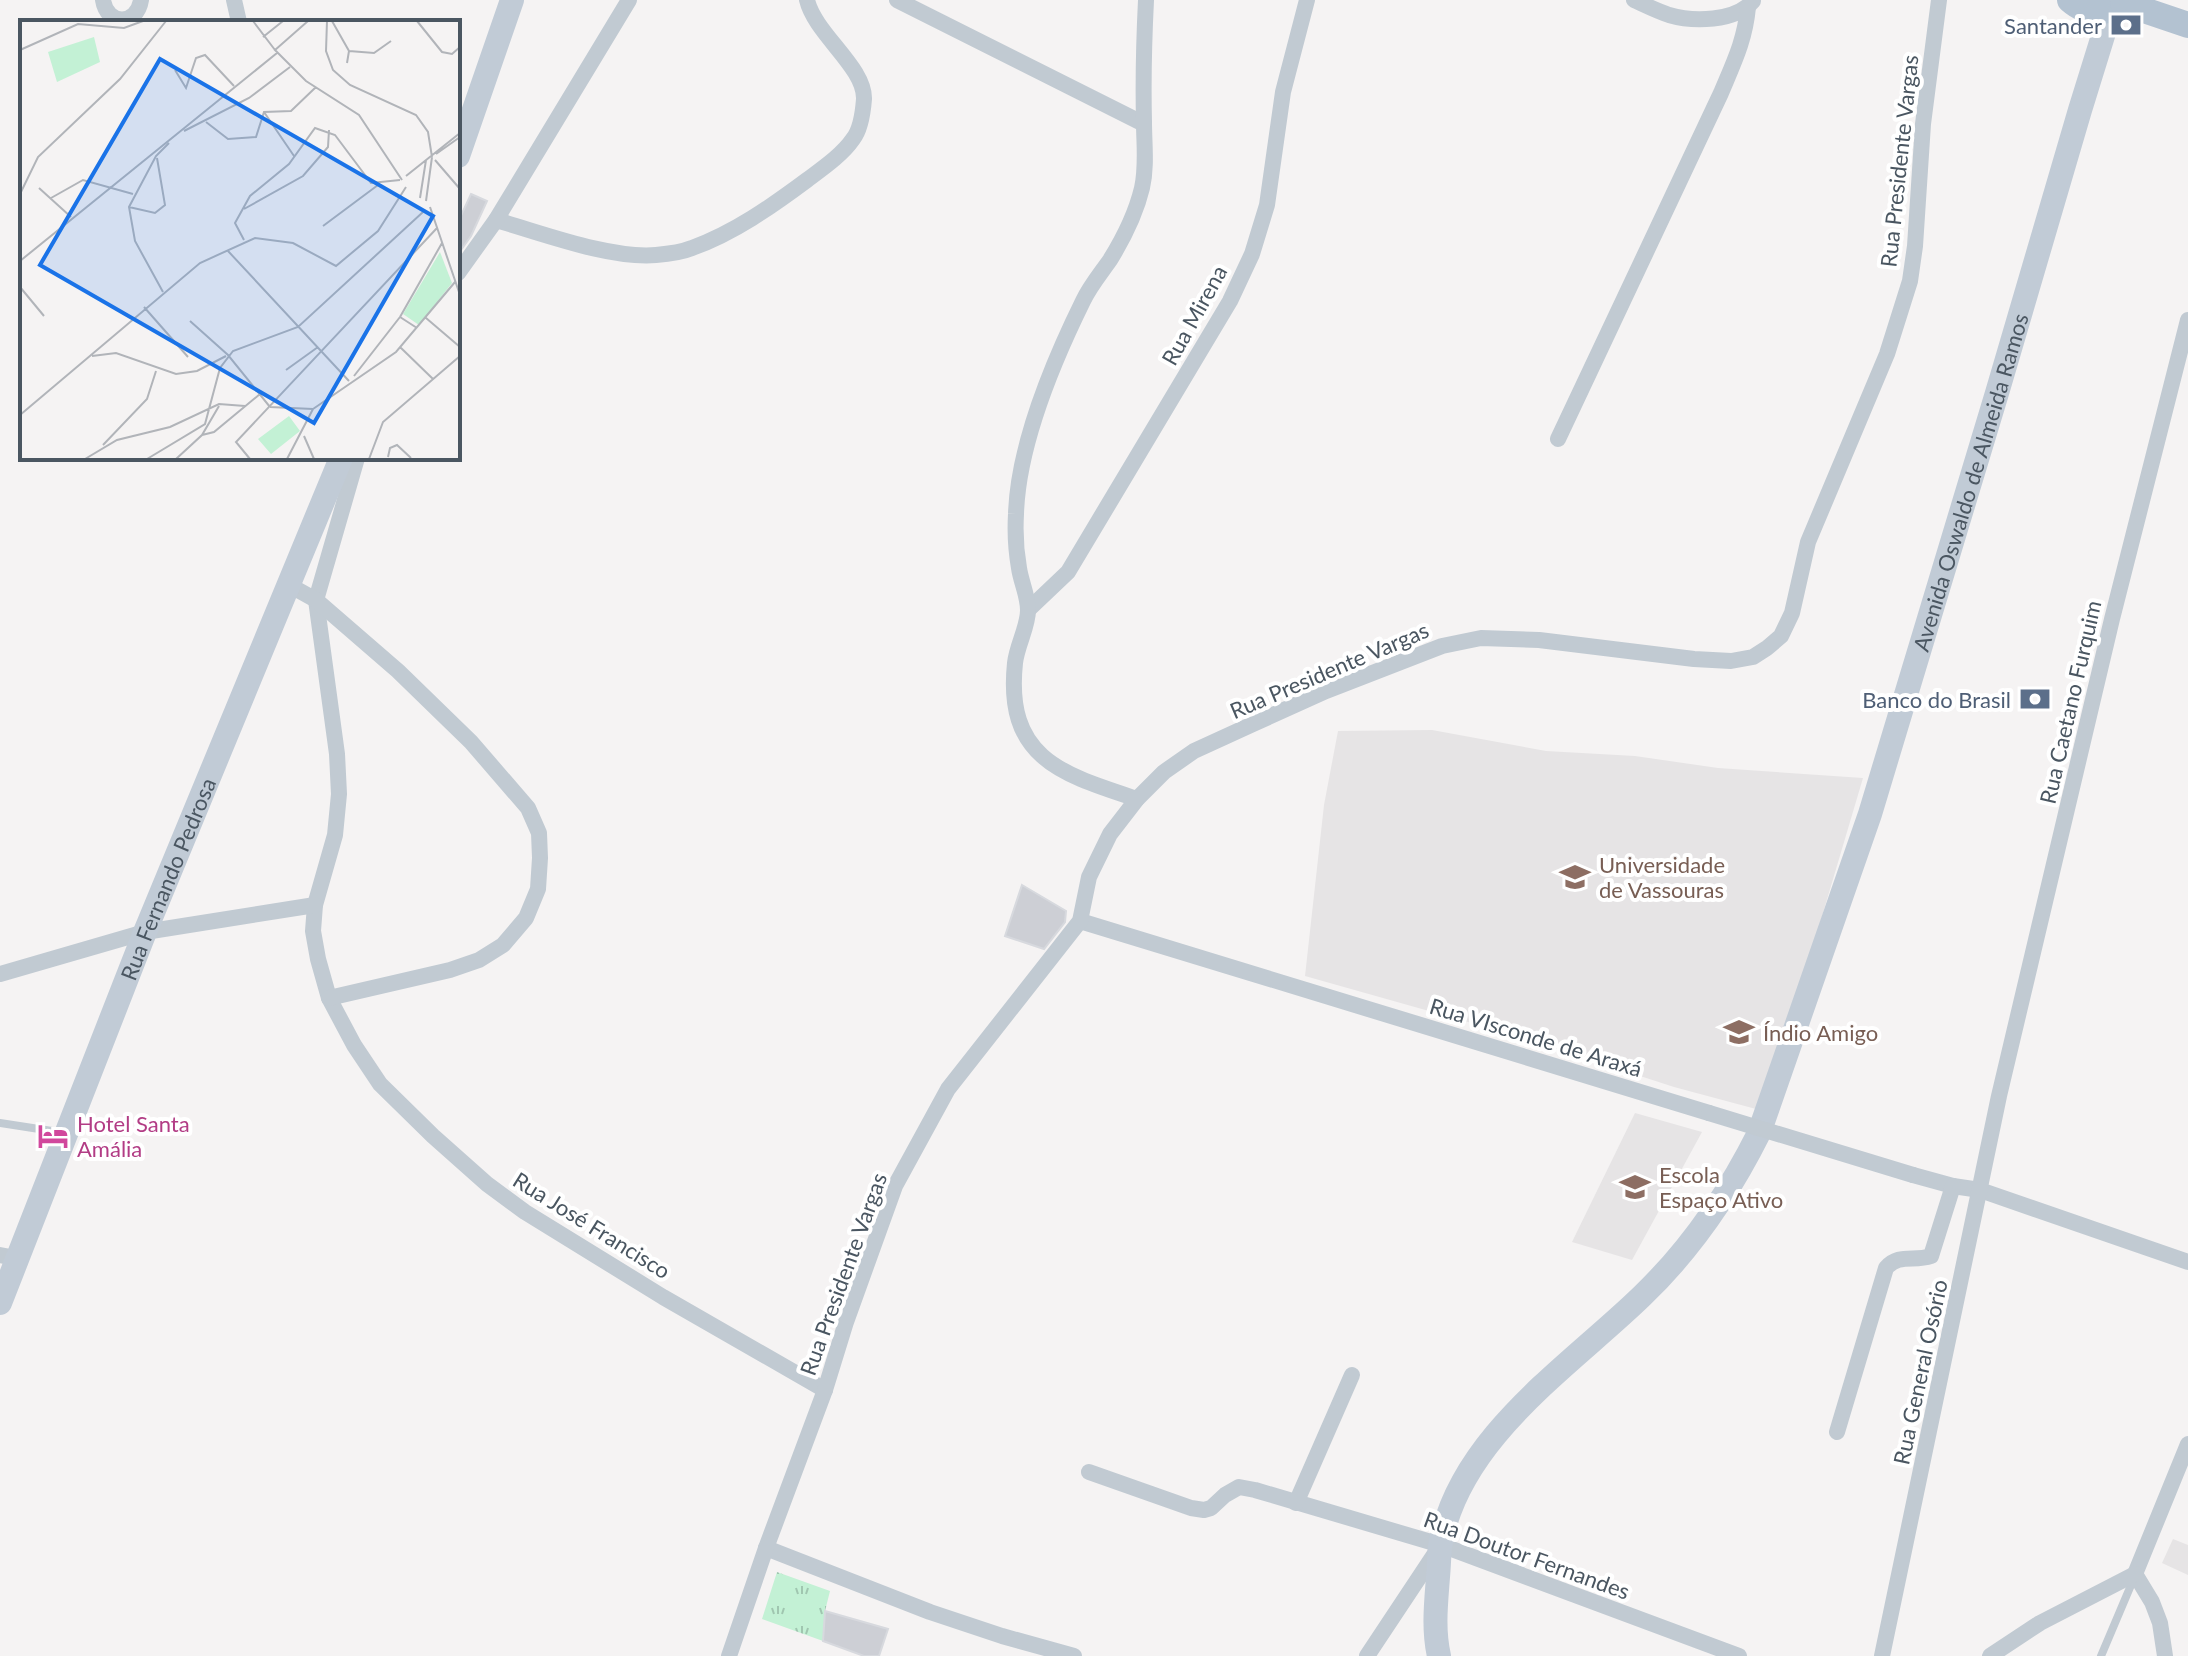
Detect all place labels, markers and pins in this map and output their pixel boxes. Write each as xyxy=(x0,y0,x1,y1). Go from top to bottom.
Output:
bank icon: Santander xyxy=(2109,8,2143,42)
place label: Santander xyxy=(2004,12,2102,39)
bank icon: Banco do Brasil xyxy=(2018,682,2052,716)
place label: Banco do Brasil xyxy=(1862,686,2011,713)
place label: Universidade de Vassouras xyxy=(1599,851,1725,903)
school or university icon: Universidade de Vassouras xyxy=(1558,860,1592,894)
school or university icon: Índio Amigo xyxy=(1722,1015,1756,1049)
place label: Índio Amigo xyxy=(1763,1019,1878,1046)
place label: Hotel Santa Amália xyxy=(77,1110,190,1162)
hotel icon: Hotel Santa Amália xyxy=(36,1119,70,1153)
place label: Escola Espaço Ativo xyxy=(1659,1161,1783,1213)
school or university icon: Escola Espaço Ativo xyxy=(1618,1170,1652,1204)

